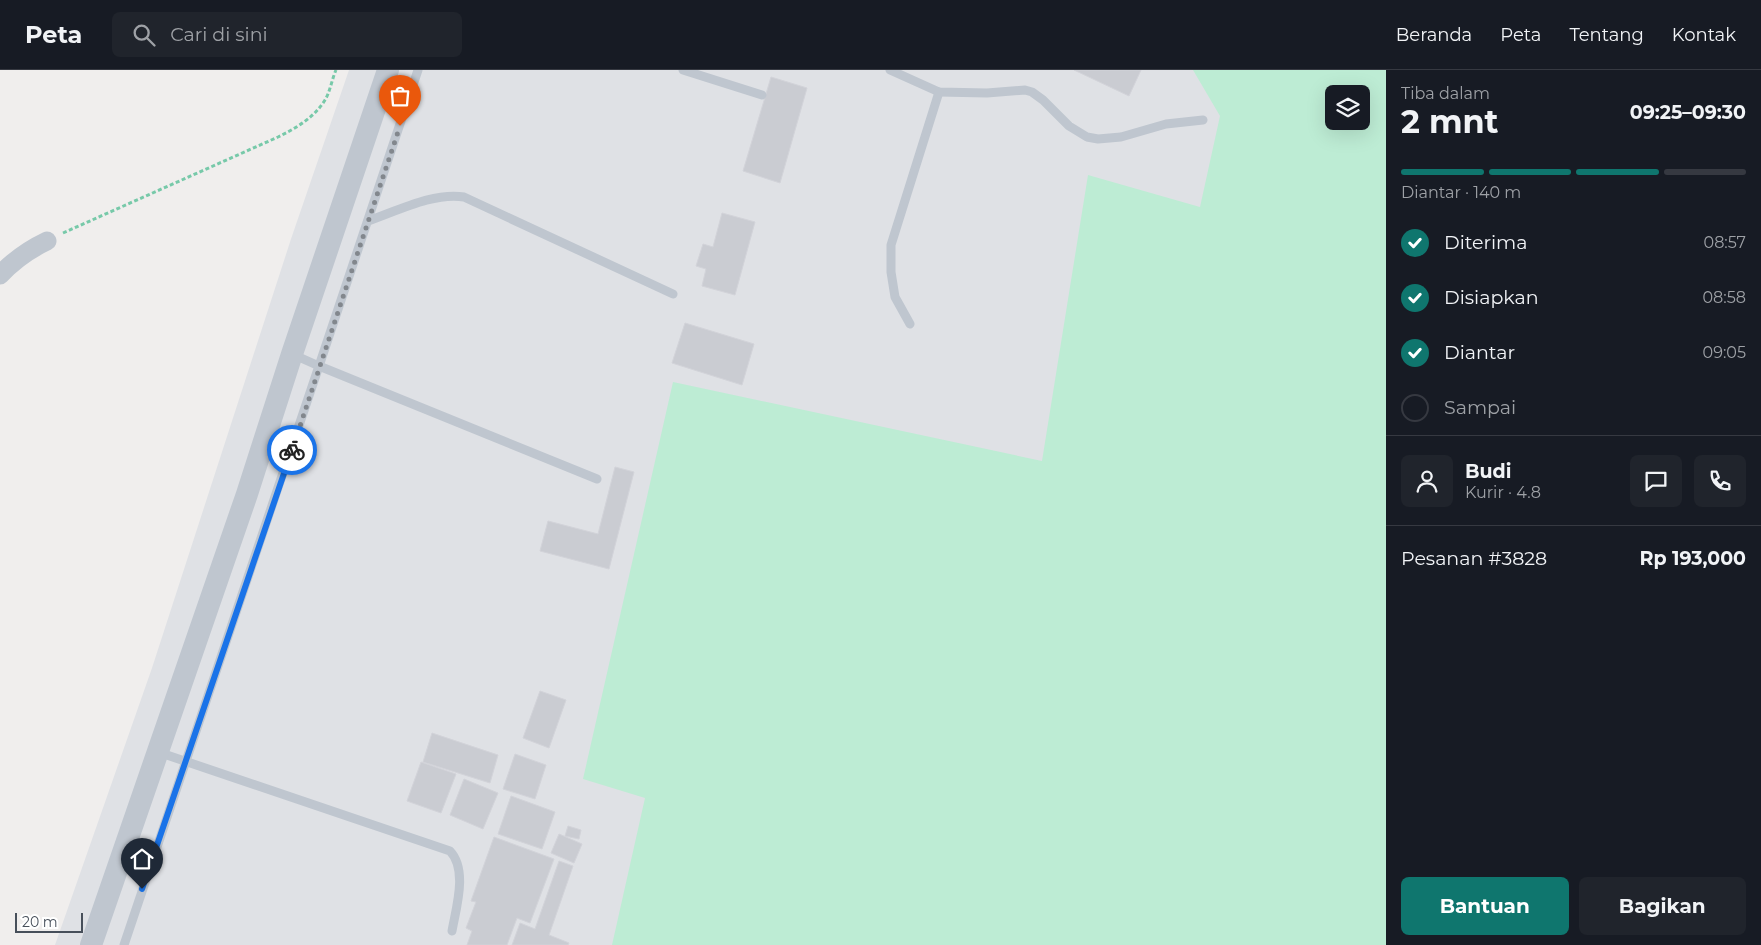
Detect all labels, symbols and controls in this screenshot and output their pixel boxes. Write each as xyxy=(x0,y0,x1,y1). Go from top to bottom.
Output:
search box xyxy=(112,12,462,57)
text: Peta xyxy=(25,20,82,49)
icon: search xyxy=(130,21,158,49)
text: Cari di sini xyxy=(170,23,268,46)
text: Beranda xyxy=(1396,24,1472,46)
text: Peta xyxy=(1500,24,1541,46)
text: Tentang xyxy=(1569,24,1644,46)
text: Kontak xyxy=(1672,24,1736,46)
pin xyxy=(379,75,421,126)
icon: bag xyxy=(386,82,414,110)
text: Tiba dalam xyxy=(1401,84,1490,103)
map controls xyxy=(1325,85,1370,130)
button: layers xyxy=(1325,85,1370,130)
text: 09:25–09:30 xyxy=(1630,101,1746,124)
text: 2 mnt xyxy=(1401,102,1499,141)
text: Diantar · 140 m xyxy=(1401,183,1521,202)
icon: check xyxy=(1401,229,1429,257)
text: Diterima xyxy=(1444,231,1527,254)
text: 08:57 xyxy=(1704,233,1746,252)
icon: check xyxy=(1401,284,1429,312)
text: Disiapkan xyxy=(1444,286,1539,309)
text: 08:58 xyxy=(1703,288,1746,307)
icon: check xyxy=(1401,339,1429,367)
text: Diantar xyxy=(1444,341,1515,364)
text: 09:05 xyxy=(1703,343,1746,362)
text: Sampai xyxy=(1444,396,1516,419)
courier xyxy=(267,425,317,475)
icon: bike xyxy=(278,436,306,464)
button: person xyxy=(1401,455,1453,507)
button: chat xyxy=(1630,455,1682,507)
button: phone xyxy=(1694,455,1746,507)
text: Budi xyxy=(1465,460,1511,483)
text: Kurir · 4.8 xyxy=(1465,483,1541,502)
text: Pesanan #3828 xyxy=(1401,547,1547,570)
text: Rp 193,000 xyxy=(1640,547,1746,570)
pin xyxy=(121,838,163,889)
icon: home xyxy=(128,845,156,873)
button: Bantuan xyxy=(1401,877,1569,935)
button: Bagikan xyxy=(1579,877,1746,935)
scale bar xyxy=(15,910,82,933)
text: 20 m xyxy=(22,913,58,931)

